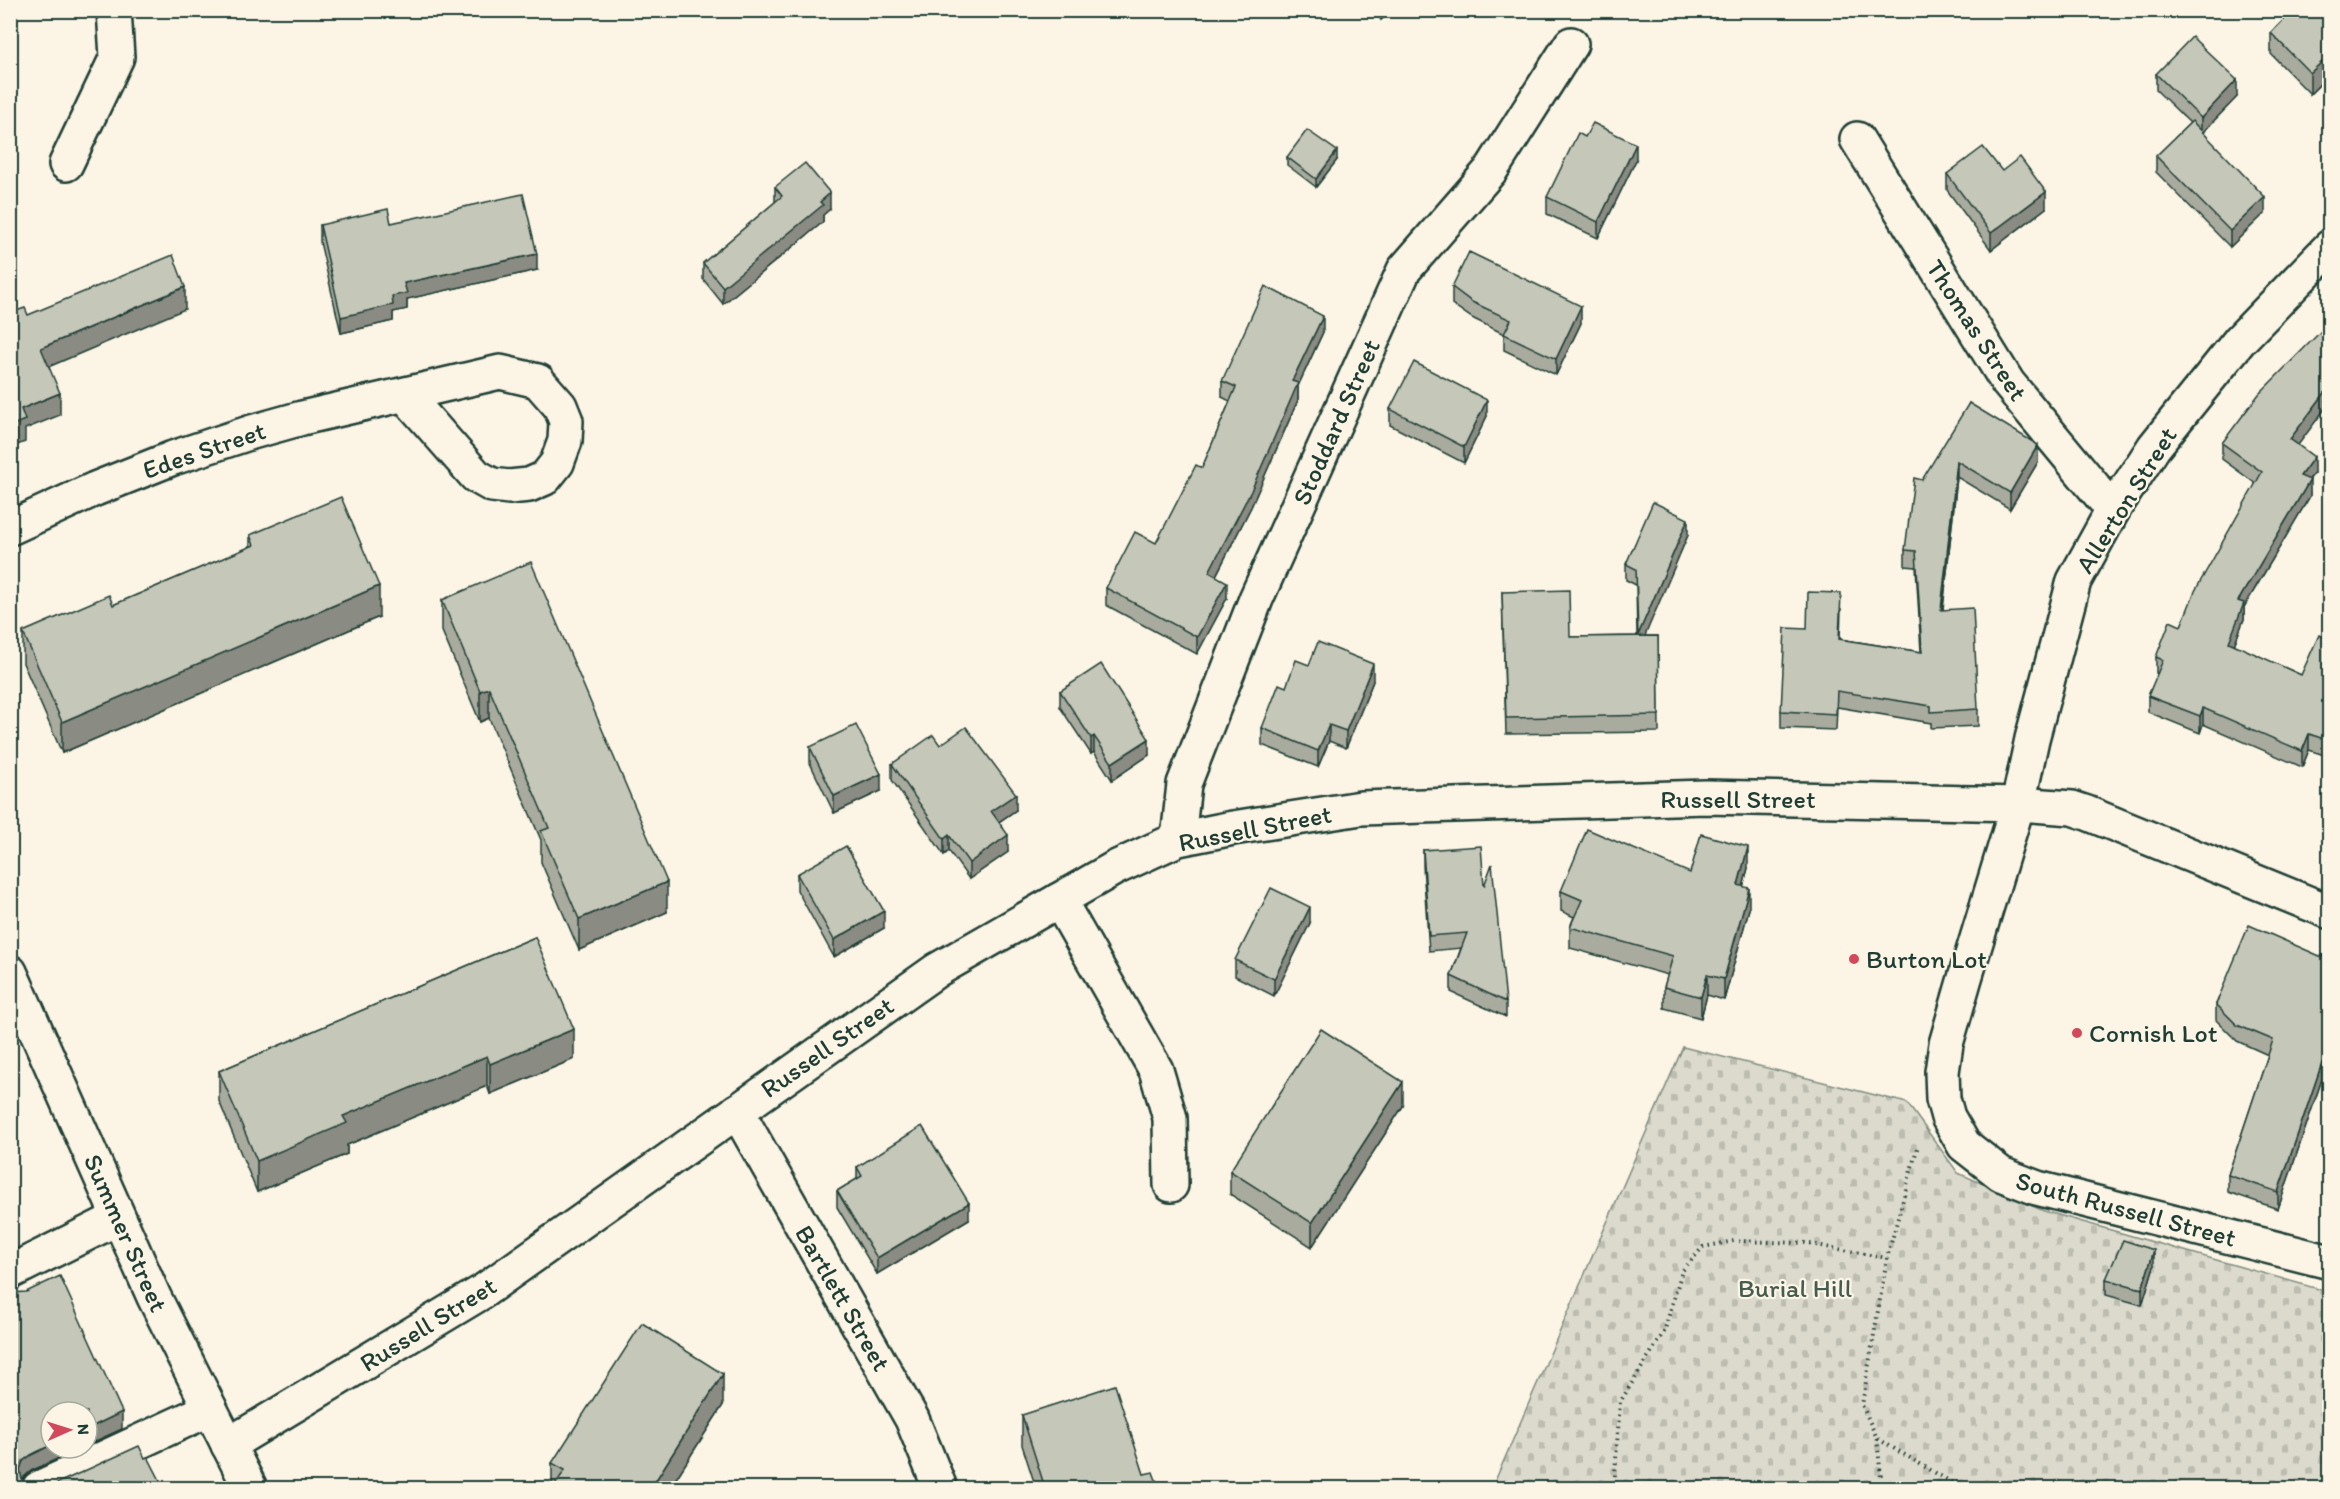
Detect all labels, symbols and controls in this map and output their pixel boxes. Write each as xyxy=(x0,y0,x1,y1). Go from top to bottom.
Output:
street label: Thomas Street xyxy=(1919,253,2035,407)
street label: Stoddard Street xyxy=(1285,334,1387,510)
street label: Edes Street xyxy=(138,414,270,486)
street label: Allerton Street xyxy=(2068,421,2184,579)
street label: Russell Street xyxy=(1660,783,1816,815)
street label: Russell Street xyxy=(1176,797,1335,859)
place label: Burton Lot xyxy=(1866,943,1987,975)
marker: Burton Lot xyxy=(1847,952,1861,966)
street label: Russell Street xyxy=(754,989,900,1105)
place label: Cornish Lot xyxy=(2089,1017,2218,1049)
marker: Cornish Lot xyxy=(2070,1026,2084,1040)
street label: Summer Street xyxy=(77,1149,175,1317)
street label: South Russell Street xyxy=(2012,1164,2240,1254)
street label: Bartlett Street xyxy=(788,1219,898,1377)
street label: Russell Street xyxy=(354,1269,503,1379)
park label: Burial Hill xyxy=(1738,1272,1852,1304)
north arrow xyxy=(39,1400,99,1460)
text: N xyxy=(74,1423,93,1435)

